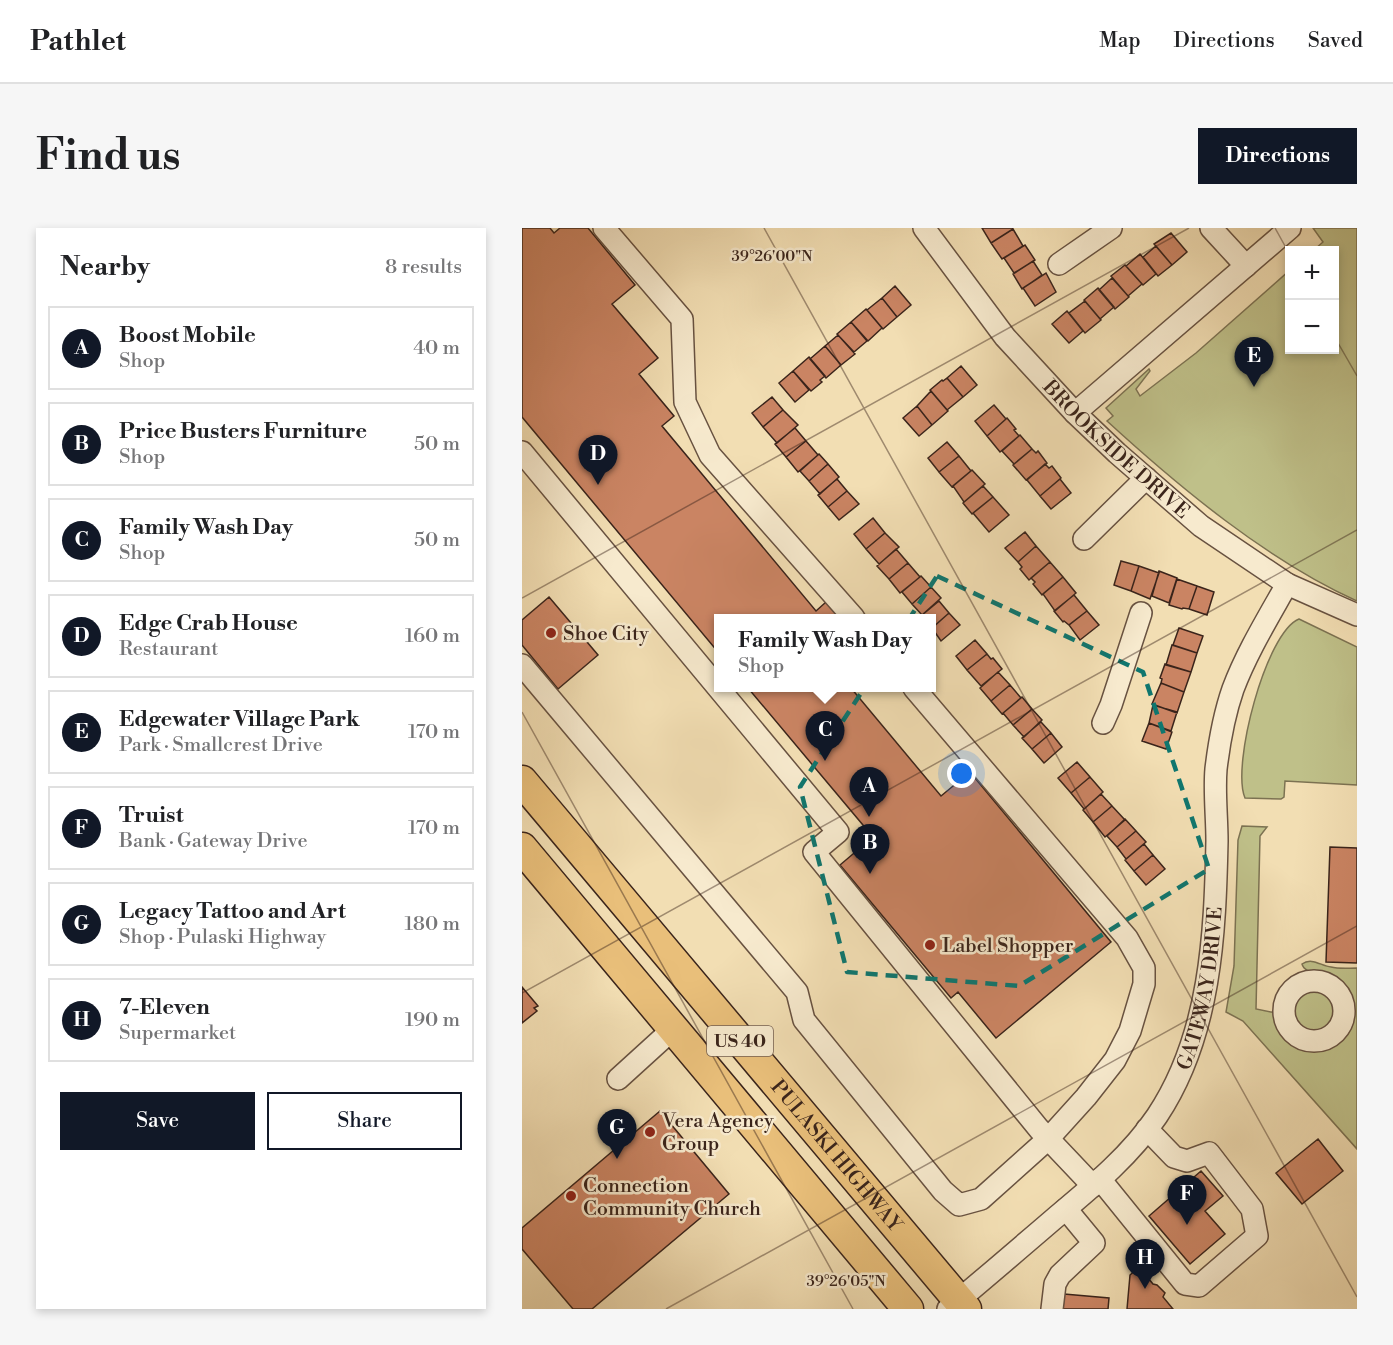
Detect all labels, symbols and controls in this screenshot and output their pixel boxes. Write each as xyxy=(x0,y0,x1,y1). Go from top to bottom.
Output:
text: Pathlet xyxy=(30,24,126,59)
text: Map xyxy=(1099,28,1141,54)
text: Directions xyxy=(1174,28,1275,54)
text: Saved xyxy=(1308,28,1363,54)
button: Directions xyxy=(1198,128,1357,184)
text: Find us xyxy=(36,130,180,183)
map controls xyxy=(1285,246,1339,354)
button: + xyxy=(1285,246,1339,300)
text: 39°26'00"N xyxy=(732,247,812,266)
text: Nearby xyxy=(60,251,150,283)
text: 8 results xyxy=(385,255,462,280)
button: − xyxy=(1285,300,1339,354)
text: Boost Mobile xyxy=(119,322,256,349)
text: A xyxy=(74,336,89,361)
text: 40 m xyxy=(413,336,460,361)
pin: E xyxy=(1234,338,1274,387)
text: Shop xyxy=(119,349,165,374)
street label: BROOKSIDE DRIVE xyxy=(1036,375,1194,525)
text: Price Busters Furniture xyxy=(119,418,367,445)
text: B xyxy=(74,432,89,457)
text: 50 m xyxy=(414,432,460,457)
pin: D xyxy=(578,436,618,485)
text: Shop xyxy=(119,445,165,470)
text: Family Wash Day xyxy=(119,514,293,541)
text: C xyxy=(74,528,89,553)
text: 50 m xyxy=(414,528,460,553)
text: Shop xyxy=(119,541,165,566)
text: Edge Crab House xyxy=(119,610,298,637)
popup xyxy=(714,614,936,692)
place label: Shoe City xyxy=(563,622,649,647)
text: D xyxy=(74,624,89,649)
text: 160 m xyxy=(405,624,460,649)
marker: Shoe City xyxy=(544,626,558,640)
text: Family Wash Day xyxy=(738,627,912,654)
text: Restaurant xyxy=(119,637,218,662)
text: Shop xyxy=(738,654,784,679)
text: Edgewater Village Park xyxy=(119,706,360,733)
pin: C xyxy=(806,712,844,761)
text: E xyxy=(75,720,88,745)
text: 170 m xyxy=(408,720,460,745)
text: Park · Smallcrest Drive xyxy=(119,733,323,758)
your location xyxy=(947,759,976,788)
pin: A xyxy=(850,768,888,817)
text: Truist xyxy=(119,802,184,829)
text: F xyxy=(74,816,89,841)
text: 170 m xyxy=(408,816,460,841)
pin: B xyxy=(850,824,890,874)
text: Bank · Gateway Drive xyxy=(119,829,308,854)
text: Legacy Tattoo and Art xyxy=(119,898,346,925)
street label: GATEWAY DRIVE xyxy=(1172,906,1229,1074)
text: G xyxy=(74,912,89,937)
text: 180 m xyxy=(405,912,460,937)
text: Shop · Pulaski Highway xyxy=(119,925,326,950)
place label: Label Shopper xyxy=(942,934,1074,959)
marker: Label Shopper xyxy=(923,938,937,952)
text: 7-Eleven xyxy=(119,994,210,1021)
text: H xyxy=(73,1008,90,1033)
text: 190 m xyxy=(405,1008,460,1033)
text: Supermarket xyxy=(119,1021,236,1046)
road number: US 40 xyxy=(707,1026,773,1056)
street label: PULASKI HIGHWAY xyxy=(765,1075,907,1238)
button: Save xyxy=(60,1092,255,1150)
button: Share xyxy=(267,1092,462,1150)
place label: Vera Agency Group xyxy=(661,1109,774,1157)
pin: G xyxy=(598,1110,637,1159)
marker: Vera Agency Group xyxy=(643,1125,657,1139)
place label: Connection Community Church xyxy=(583,1174,761,1222)
pin: F xyxy=(1168,1176,1206,1225)
marker: Connection Community Church xyxy=(564,1189,578,1203)
pin: H xyxy=(1126,1240,1164,1289)
text: 39°26'05"N xyxy=(806,1272,886,1291)

